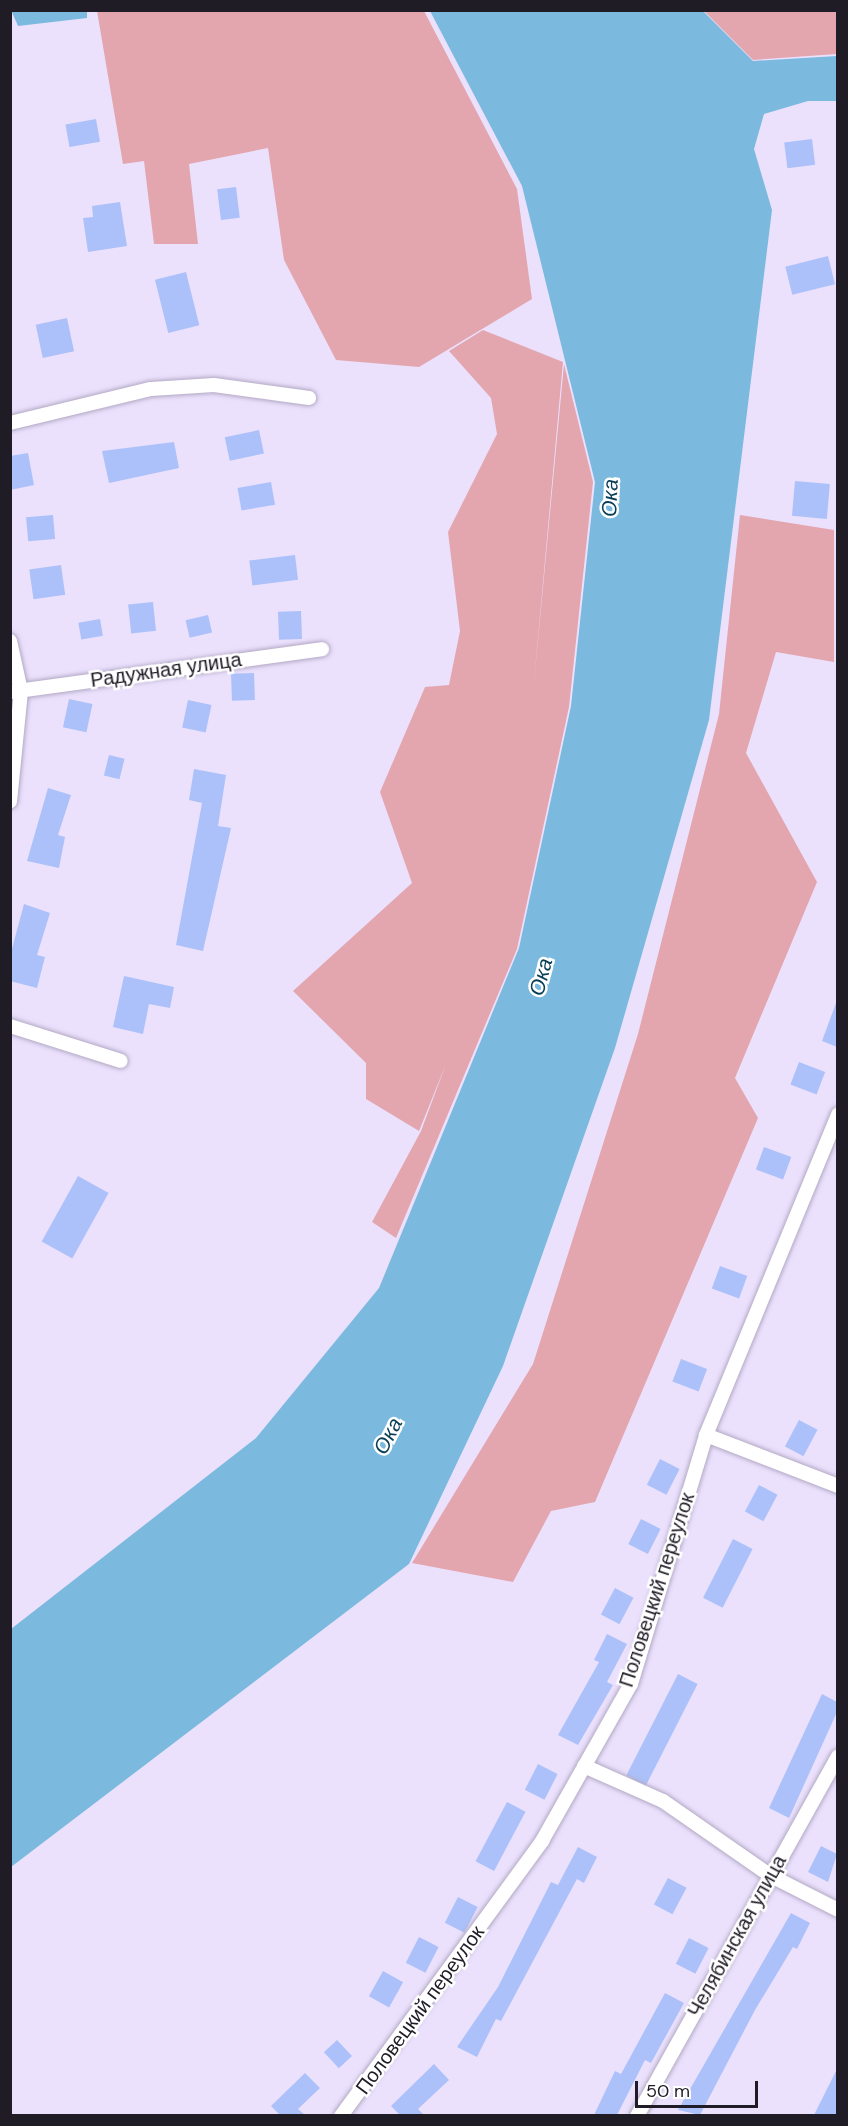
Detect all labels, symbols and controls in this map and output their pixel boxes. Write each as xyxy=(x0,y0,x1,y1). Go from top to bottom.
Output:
water label: Ока xyxy=(596,478,624,518)
street label: Радужная улица xyxy=(89,648,243,692)
water label: Ока xyxy=(524,955,558,999)
water label: Ока xyxy=(368,1413,408,1459)
street label: Половецкий переулок xyxy=(614,1490,700,1690)
street label: Челябинская улица xyxy=(683,1851,791,2021)
street label: Половецкий переулок xyxy=(351,1921,489,2099)
scale bar xyxy=(638,2069,761,2107)
text: 50 m xyxy=(646,2079,690,2103)

